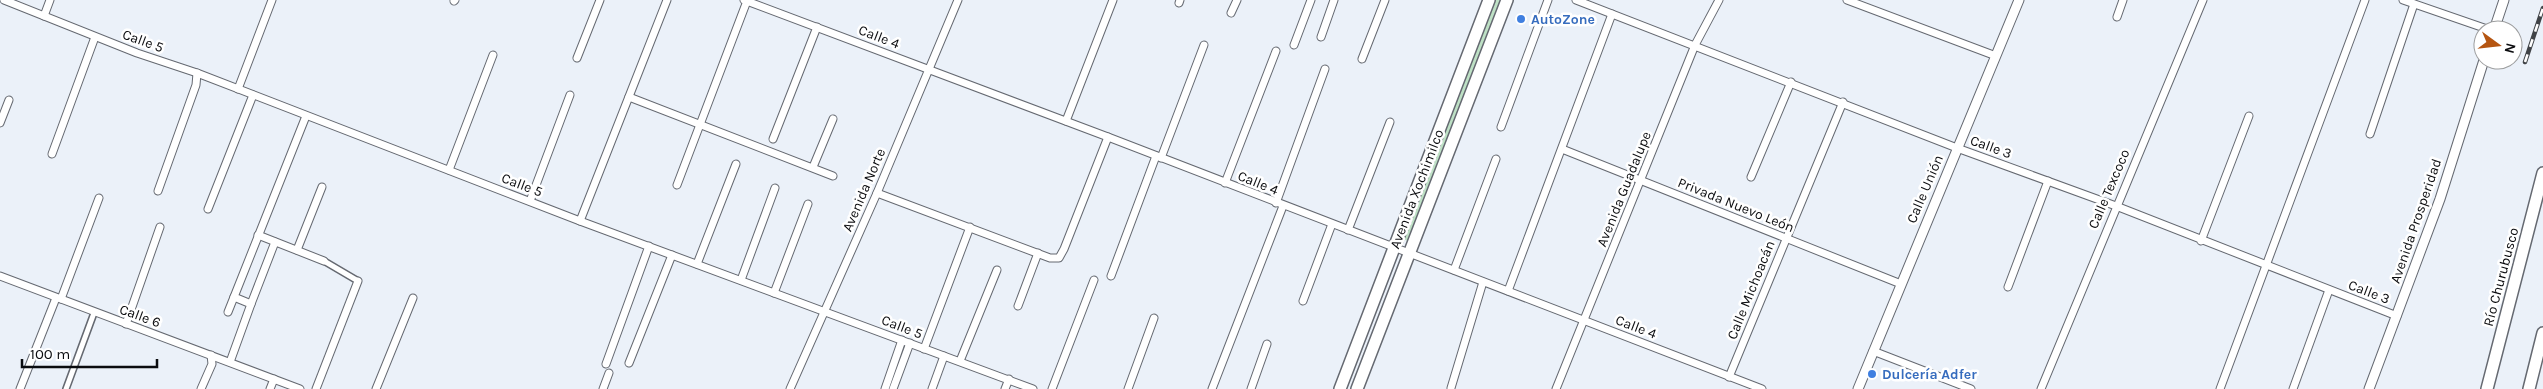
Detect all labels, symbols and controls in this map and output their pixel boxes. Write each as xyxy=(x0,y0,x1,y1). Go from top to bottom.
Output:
place label: AutoZone xyxy=(1531,11,1595,28)
marker: AutoZone xyxy=(1515,13,1527,25)
north arrow xyxy=(2473,20,2523,70)
street label: Calle 4 xyxy=(856,21,902,53)
street label: Calle 5 xyxy=(120,26,166,56)
text: N xyxy=(2501,41,2520,55)
street label: Avenida Xochimilco xyxy=(1386,127,1448,251)
street label: Avenida Guadalupe xyxy=(1593,129,1655,249)
street label: Calle 3 xyxy=(1968,132,2014,162)
street label: Avenida Norte xyxy=(839,146,889,234)
street label: Calle Texcoco xyxy=(2085,147,2133,231)
street label: Calle Unión xyxy=(1903,152,1947,226)
street label: Avenida Prosperidad xyxy=(2387,156,2445,286)
street label: Calle 4 xyxy=(1235,167,1281,199)
street label: Calle 5 xyxy=(499,169,545,201)
street label: Privada Nuevo León xyxy=(1675,174,1797,236)
street label: Río Churubusco xyxy=(2480,226,2522,328)
street label: Calle Michoacán xyxy=(1723,238,1779,342)
street label: Calle 3 xyxy=(2346,276,2392,308)
street label: Calle 6 xyxy=(117,301,163,331)
street label: Calle 5 xyxy=(879,311,925,343)
street label: Calle 4 xyxy=(1613,311,1659,343)
scale bar xyxy=(22,336,158,368)
text: 100 m xyxy=(30,345,70,363)
place label: Dulcería Adfer xyxy=(1882,366,1977,383)
marker: Dulcería Adfer xyxy=(1866,368,1878,380)

